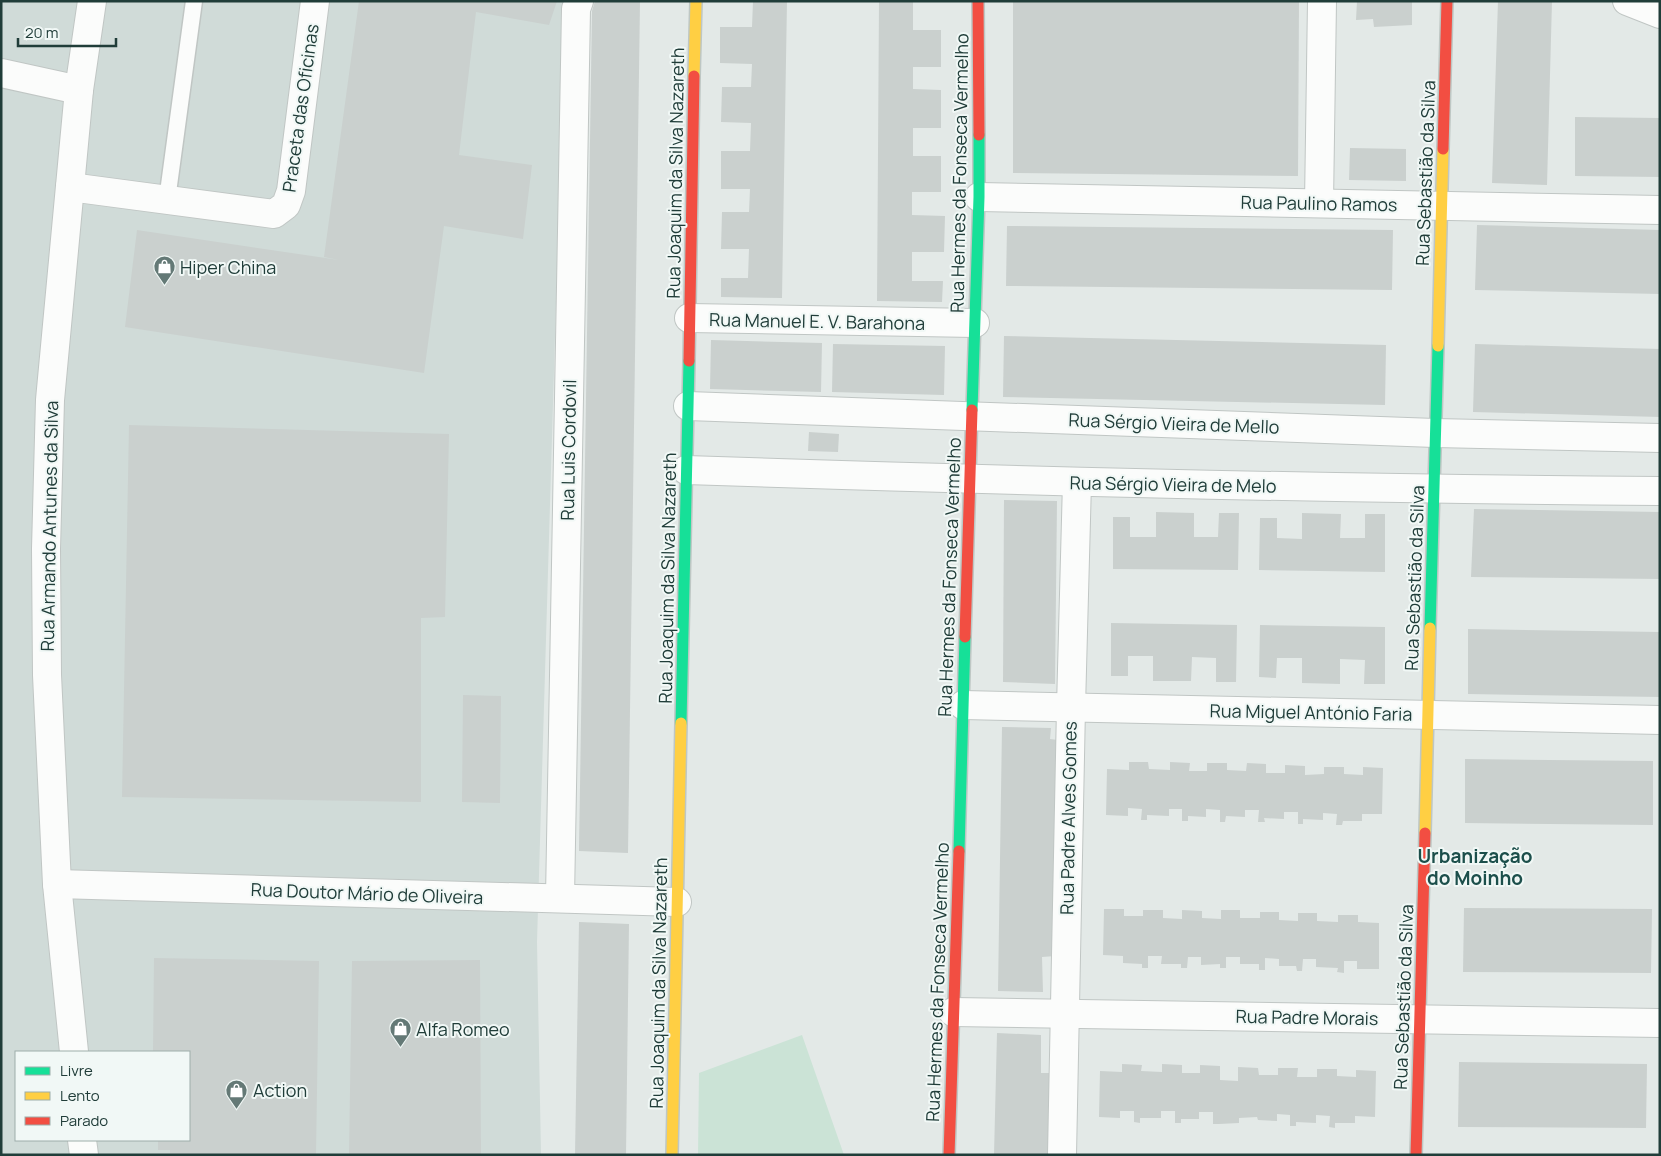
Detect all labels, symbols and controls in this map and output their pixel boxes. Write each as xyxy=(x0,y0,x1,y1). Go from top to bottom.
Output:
scale bar xyxy=(18,15,115,47)
text: 20 m xyxy=(25,22,58,43)
street label: Praceta das Oficinas xyxy=(276,22,324,194)
street label: Rua Hermes da Fonseca Vermelho xyxy=(945,33,973,313)
street label: Rua Joaquim da Silva Nazareth xyxy=(661,47,689,299)
street label: Rua Sebastião da Silva xyxy=(1410,80,1440,266)
street label: Rua Paulino Ramos xyxy=(1240,190,1398,216)
shop icon: Hiper China xyxy=(152,255,176,286)
place label: Hiper China xyxy=(180,255,276,279)
street label: Rua Manuel E. V. Barahona xyxy=(709,307,925,335)
street label: Rua Luis Cordovil xyxy=(555,379,581,521)
street label: Rua Armando Antunes da Silva xyxy=(35,400,63,652)
street label: Rua Sérgio Vieira de Mello xyxy=(1068,407,1280,439)
street label: Rua Hermes da Fonseca Vermelho xyxy=(932,437,966,717)
street label: Rua Joaquim da Silva Nazareth xyxy=(653,452,681,704)
street label: Rua Sérgio Vieira de Melo xyxy=(1069,470,1277,498)
street label: Rua Sebastião da Silva xyxy=(1399,485,1429,671)
street label: Rua Miguel António Faria xyxy=(1209,698,1413,726)
street label: Rua Padre Alves Gomes xyxy=(1054,721,1082,915)
street label: Rua Hermes da Fonseca Vermelho xyxy=(920,842,954,1122)
district label: Urbanização do Moinho xyxy=(1417,843,1533,891)
street label: Rua Joaquim da Silva Nazareth xyxy=(644,857,672,1109)
street label: Rua Doutor Mário de Oliveira xyxy=(250,877,484,909)
street label: Rua Sebastião da Silva xyxy=(1388,904,1418,1090)
street label: Rua Padre Morais xyxy=(1235,1004,1379,1030)
shop icon: Alfa Romeo xyxy=(388,1017,412,1048)
place label: Alfa Romeo xyxy=(416,1017,510,1041)
legend xyxy=(15,1051,190,1141)
text: Livre xyxy=(60,1060,93,1081)
shop icon: Action xyxy=(225,1078,249,1109)
place label: Action xyxy=(253,1078,307,1102)
text: Lento xyxy=(60,1085,100,1106)
text: Parado xyxy=(60,1110,108,1131)

